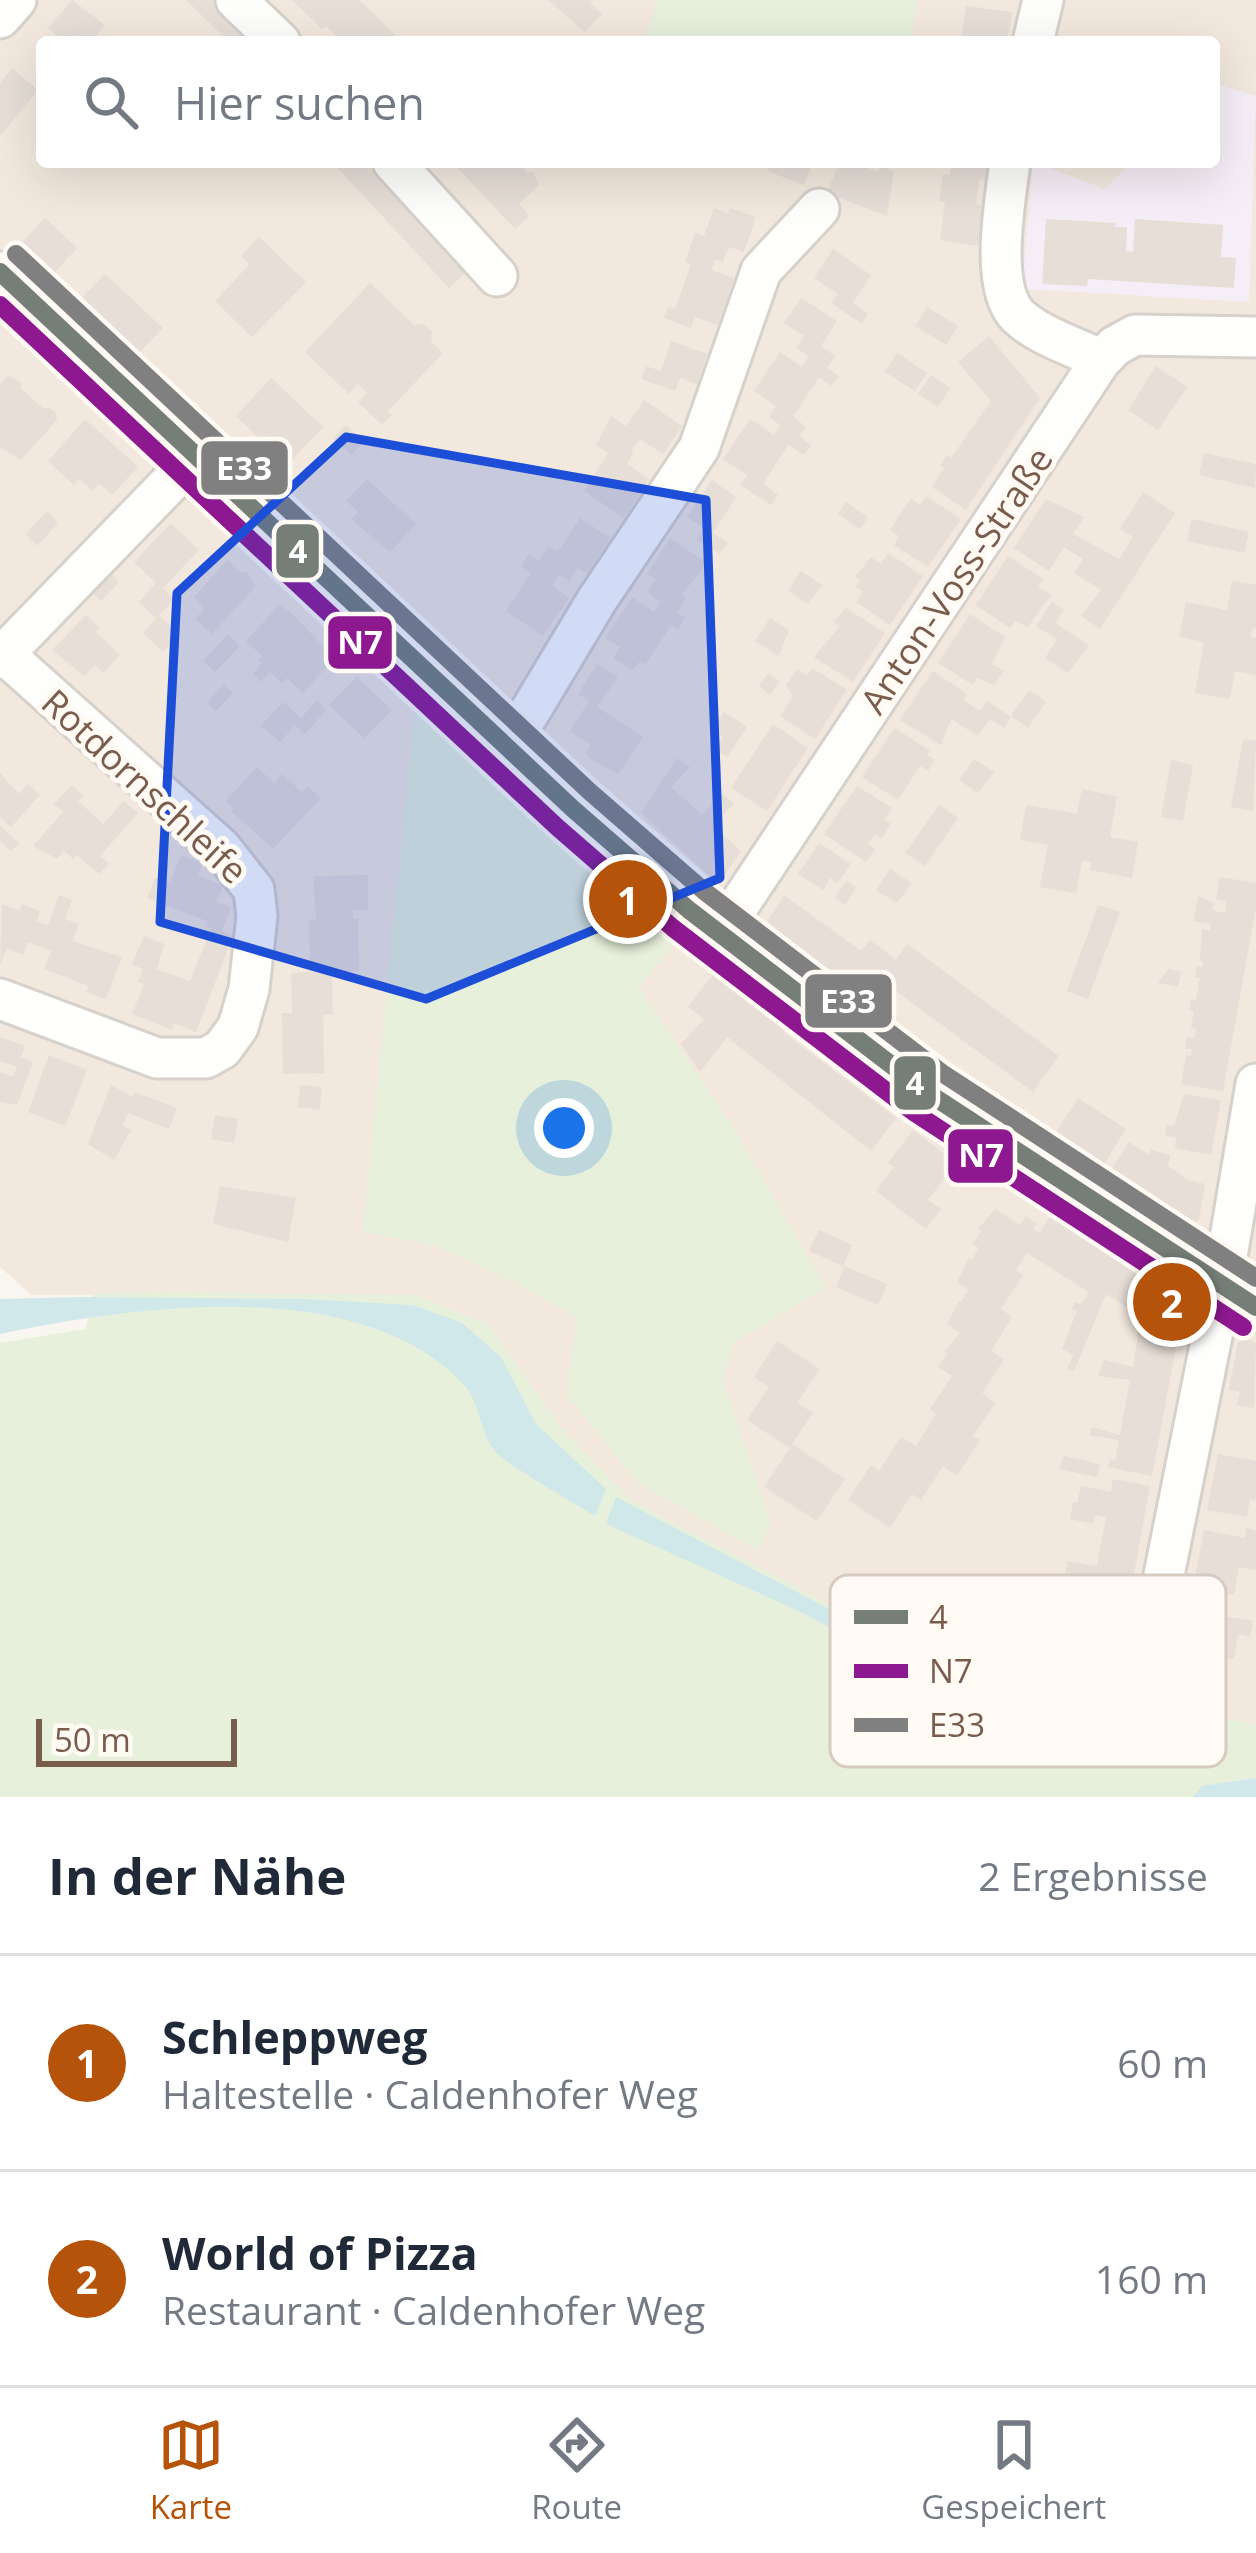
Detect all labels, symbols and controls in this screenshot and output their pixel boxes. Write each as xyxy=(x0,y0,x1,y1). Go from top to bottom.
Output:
search box xyxy=(36,36,1220,168)
icon: search xyxy=(78,69,144,135)
text: Hier suchen xyxy=(174,72,425,133)
street label: Anton-Voss-Straße xyxy=(848,437,1064,723)
line badge: E33 xyxy=(199,439,290,497)
text: E33 xyxy=(216,445,272,490)
line badge: 4 xyxy=(274,522,321,580)
text: 4 xyxy=(289,528,308,573)
line badge: N7 xyxy=(326,614,394,671)
text: N7 xyxy=(337,619,383,664)
street label: Rotdornschleife xyxy=(32,678,258,894)
pin: 1 xyxy=(589,854,667,944)
line badge: E33 xyxy=(803,972,894,1030)
text: E33 xyxy=(820,978,876,1023)
line badge: 4 xyxy=(892,1054,938,1112)
text: 4 xyxy=(906,1060,925,1105)
your location xyxy=(534,1098,594,1158)
line badge: N7 xyxy=(946,1127,1015,1185)
text: N7 xyxy=(958,1132,1004,1177)
pin: 2 xyxy=(1133,1257,1211,1347)
legend xyxy=(830,1575,1226,1767)
text: 4 xyxy=(929,1594,948,1639)
text: N7 xyxy=(929,1648,973,1693)
text: E33 xyxy=(929,1702,985,1747)
scale bar xyxy=(36,1713,237,1766)
text: 50 m xyxy=(54,1717,131,1762)
text: In der Nähe xyxy=(48,1840,346,1910)
text: 2 Ergebnisse xyxy=(978,1849,1208,1902)
text: Schleppweg xyxy=(162,2006,427,2067)
text: 1 xyxy=(76,2036,98,2089)
text: 60 m xyxy=(1117,2036,1208,2089)
text: Haltestelle · Caldenhofer Weg xyxy=(162,2067,698,2120)
text: World of Pizza xyxy=(162,2222,478,2283)
text: 2 xyxy=(76,2252,98,2305)
text: 160 m xyxy=(1095,2252,1208,2305)
text: Restaurant · Caldenhofer Weg xyxy=(162,2283,705,2336)
tab: Karte xyxy=(150,2412,232,2529)
tab: Route xyxy=(531,2412,622,2529)
tab: Gespeichert xyxy=(921,2412,1106,2529)

